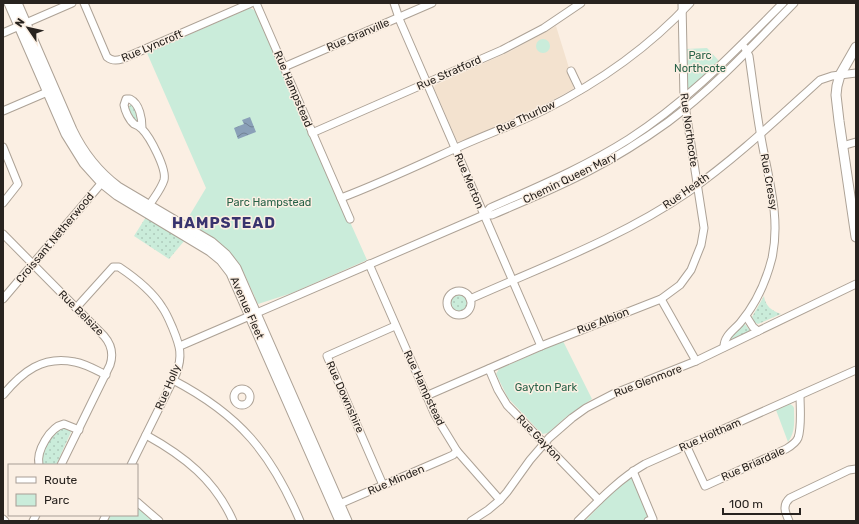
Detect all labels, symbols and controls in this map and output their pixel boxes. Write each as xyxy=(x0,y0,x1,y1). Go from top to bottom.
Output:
north arrow xyxy=(8,8,48,48)
text: N xyxy=(13,16,28,30)
street label: Rue Granville xyxy=(325,16,391,54)
street label: Rue Lyncroft xyxy=(119,27,185,65)
street label: Rue Hampstead xyxy=(271,49,315,129)
park label: Parc Northcote xyxy=(674,49,726,75)
street label: Rue Stratford xyxy=(415,53,483,93)
street label: Rue Northcote xyxy=(677,92,701,168)
street label: Rue Thurlow xyxy=(494,98,558,136)
street label: Chemin Queen Mary xyxy=(521,150,619,206)
street label: Rue Merton xyxy=(451,151,487,211)
street label: Rue Cressy xyxy=(758,153,780,211)
street label: Rue Heath xyxy=(660,170,712,212)
street label: Croissant Netherwood xyxy=(13,190,97,286)
park label: Parc Hampstead xyxy=(227,196,311,209)
district label: HAMPSTEAD xyxy=(172,214,276,232)
street label: Avenue Fleet xyxy=(227,275,267,342)
street label: Rue Belsize xyxy=(56,288,106,338)
street label: Rue Albion xyxy=(575,305,631,337)
street label: Rue Hampstead xyxy=(401,348,447,428)
street label: Rue Downshire xyxy=(323,359,367,435)
street label: Rue Holly xyxy=(153,362,183,412)
street label: Rue Glenmore xyxy=(612,362,684,400)
park label: Gayton Park xyxy=(515,381,578,394)
street label: Rue Gayton xyxy=(514,412,564,464)
street label: Rue Holtham xyxy=(677,415,743,454)
street label: Rue Briardale xyxy=(719,444,787,484)
street label: Rue Minden xyxy=(366,462,426,498)
legend xyxy=(8,464,138,516)
text: Route xyxy=(44,473,78,487)
scale bar xyxy=(723,490,800,516)
text: Parc xyxy=(44,493,70,507)
text: 100 m xyxy=(729,497,763,511)

